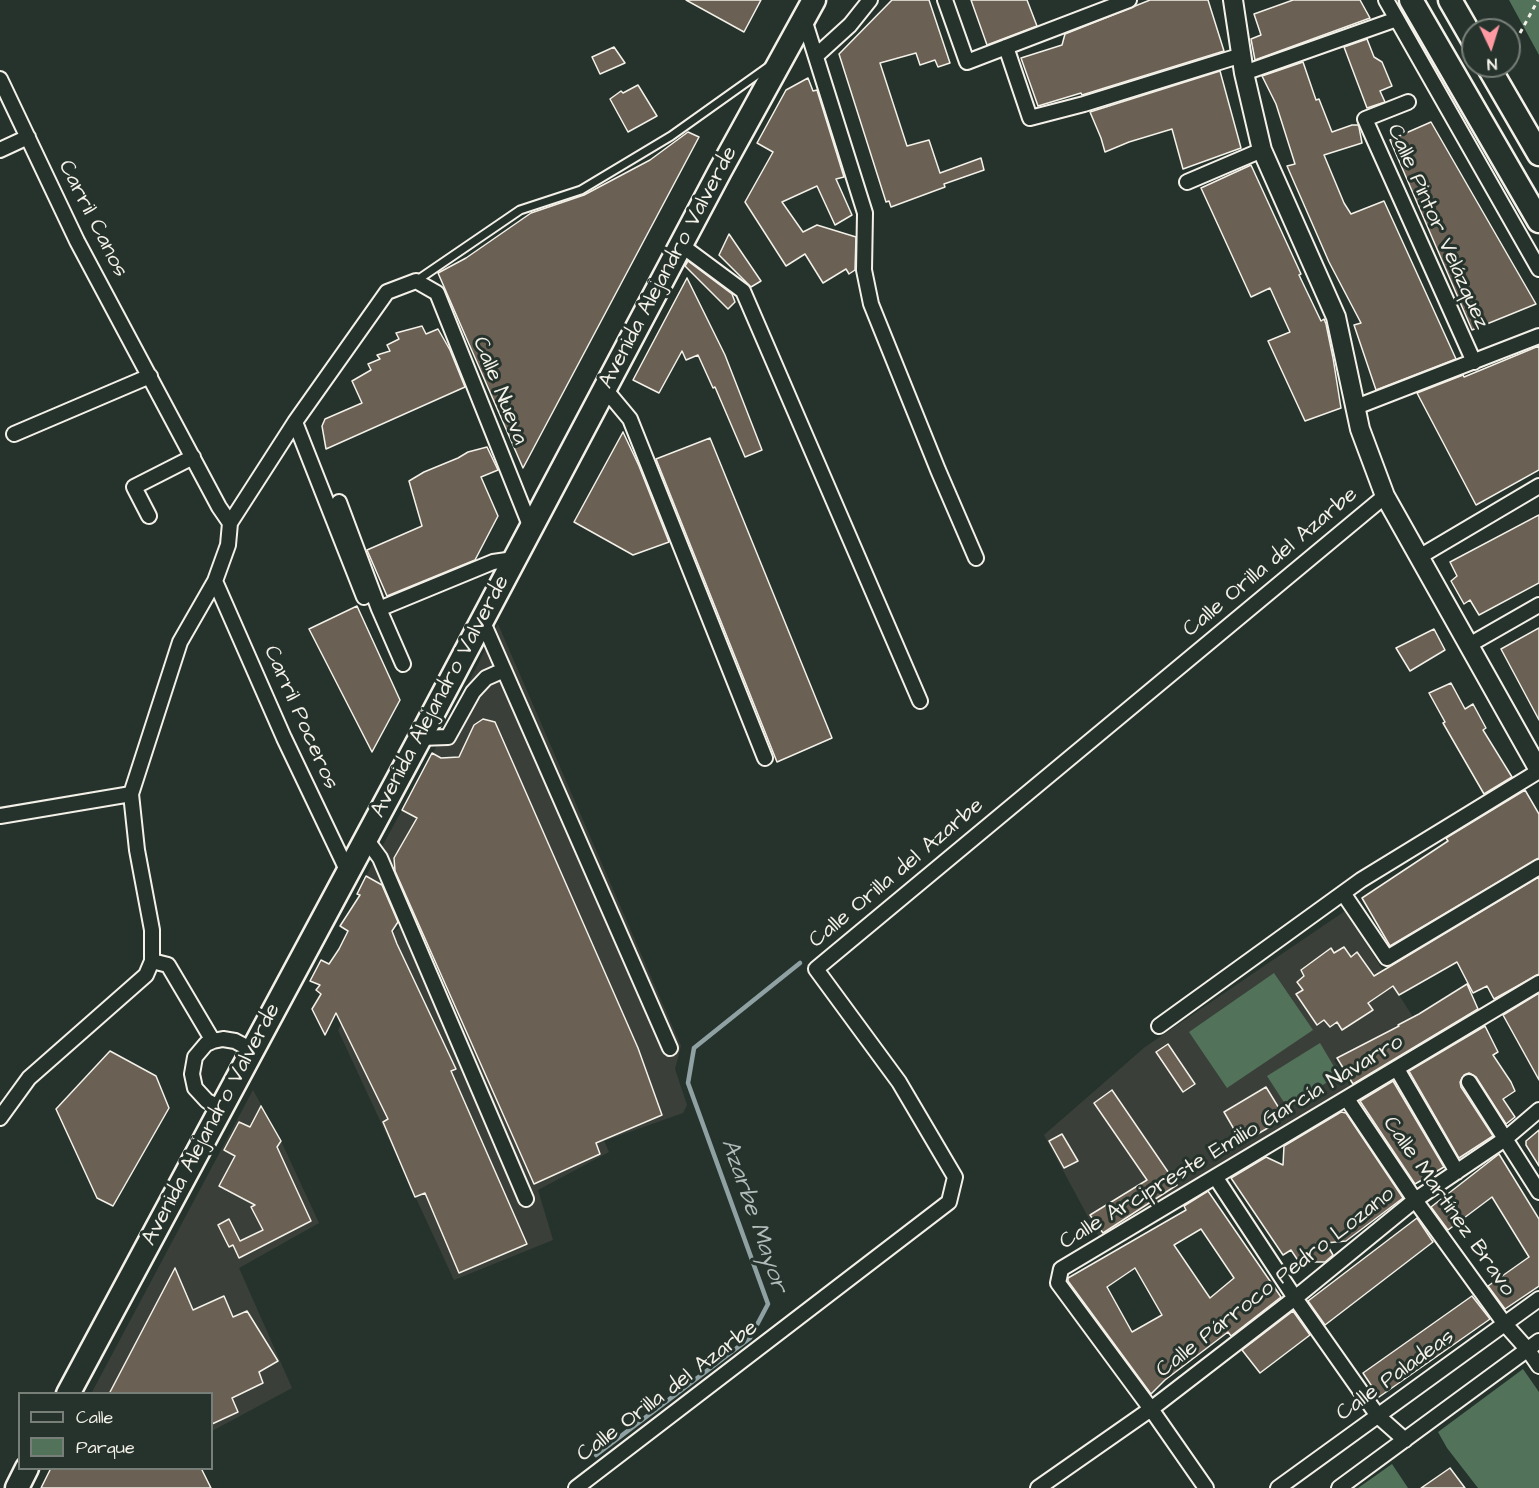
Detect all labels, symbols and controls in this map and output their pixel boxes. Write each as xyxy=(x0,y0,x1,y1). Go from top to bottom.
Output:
north arrow xyxy=(1461,18,1521,78)
text: N xyxy=(1486,53,1498,75)
street label: Calle Pintor Velázquez xyxy=(1380,120,1494,334)
street label: Avenida Alejandro Valverde xyxy=(594,142,744,394)
street label: Carril Canos xyxy=(51,156,133,282)
street label: Calle Nueva xyxy=(465,333,533,449)
street label: Calle Orilla del Azarbe xyxy=(1178,482,1364,644)
street label: Avenida Alejandro Valverde xyxy=(366,571,516,823)
street label: Carril Poceros xyxy=(257,642,343,794)
street label: Calle Orilla del Azarbe xyxy=(804,793,990,955)
street label: Avenida Alejandro Valverde xyxy=(137,999,287,1251)
street label: Calle Arcipreste Emilio García Navarro xyxy=(1055,1030,1409,1256)
street label: Calle Martínez Bravo xyxy=(1376,1112,1520,1302)
water label: Azarbe Mayor xyxy=(713,1135,793,1297)
street label: Calle Párroco Pedro Lozano xyxy=(1152,1182,1400,1384)
street label: Calle Orilla del Azarbe xyxy=(572,1315,764,1469)
street label: Calle Paladeas xyxy=(1332,1324,1460,1428)
legend xyxy=(18,1392,213,1470)
text: Calle xyxy=(76,1405,113,1430)
text: Parque xyxy=(76,1435,135,1460)

